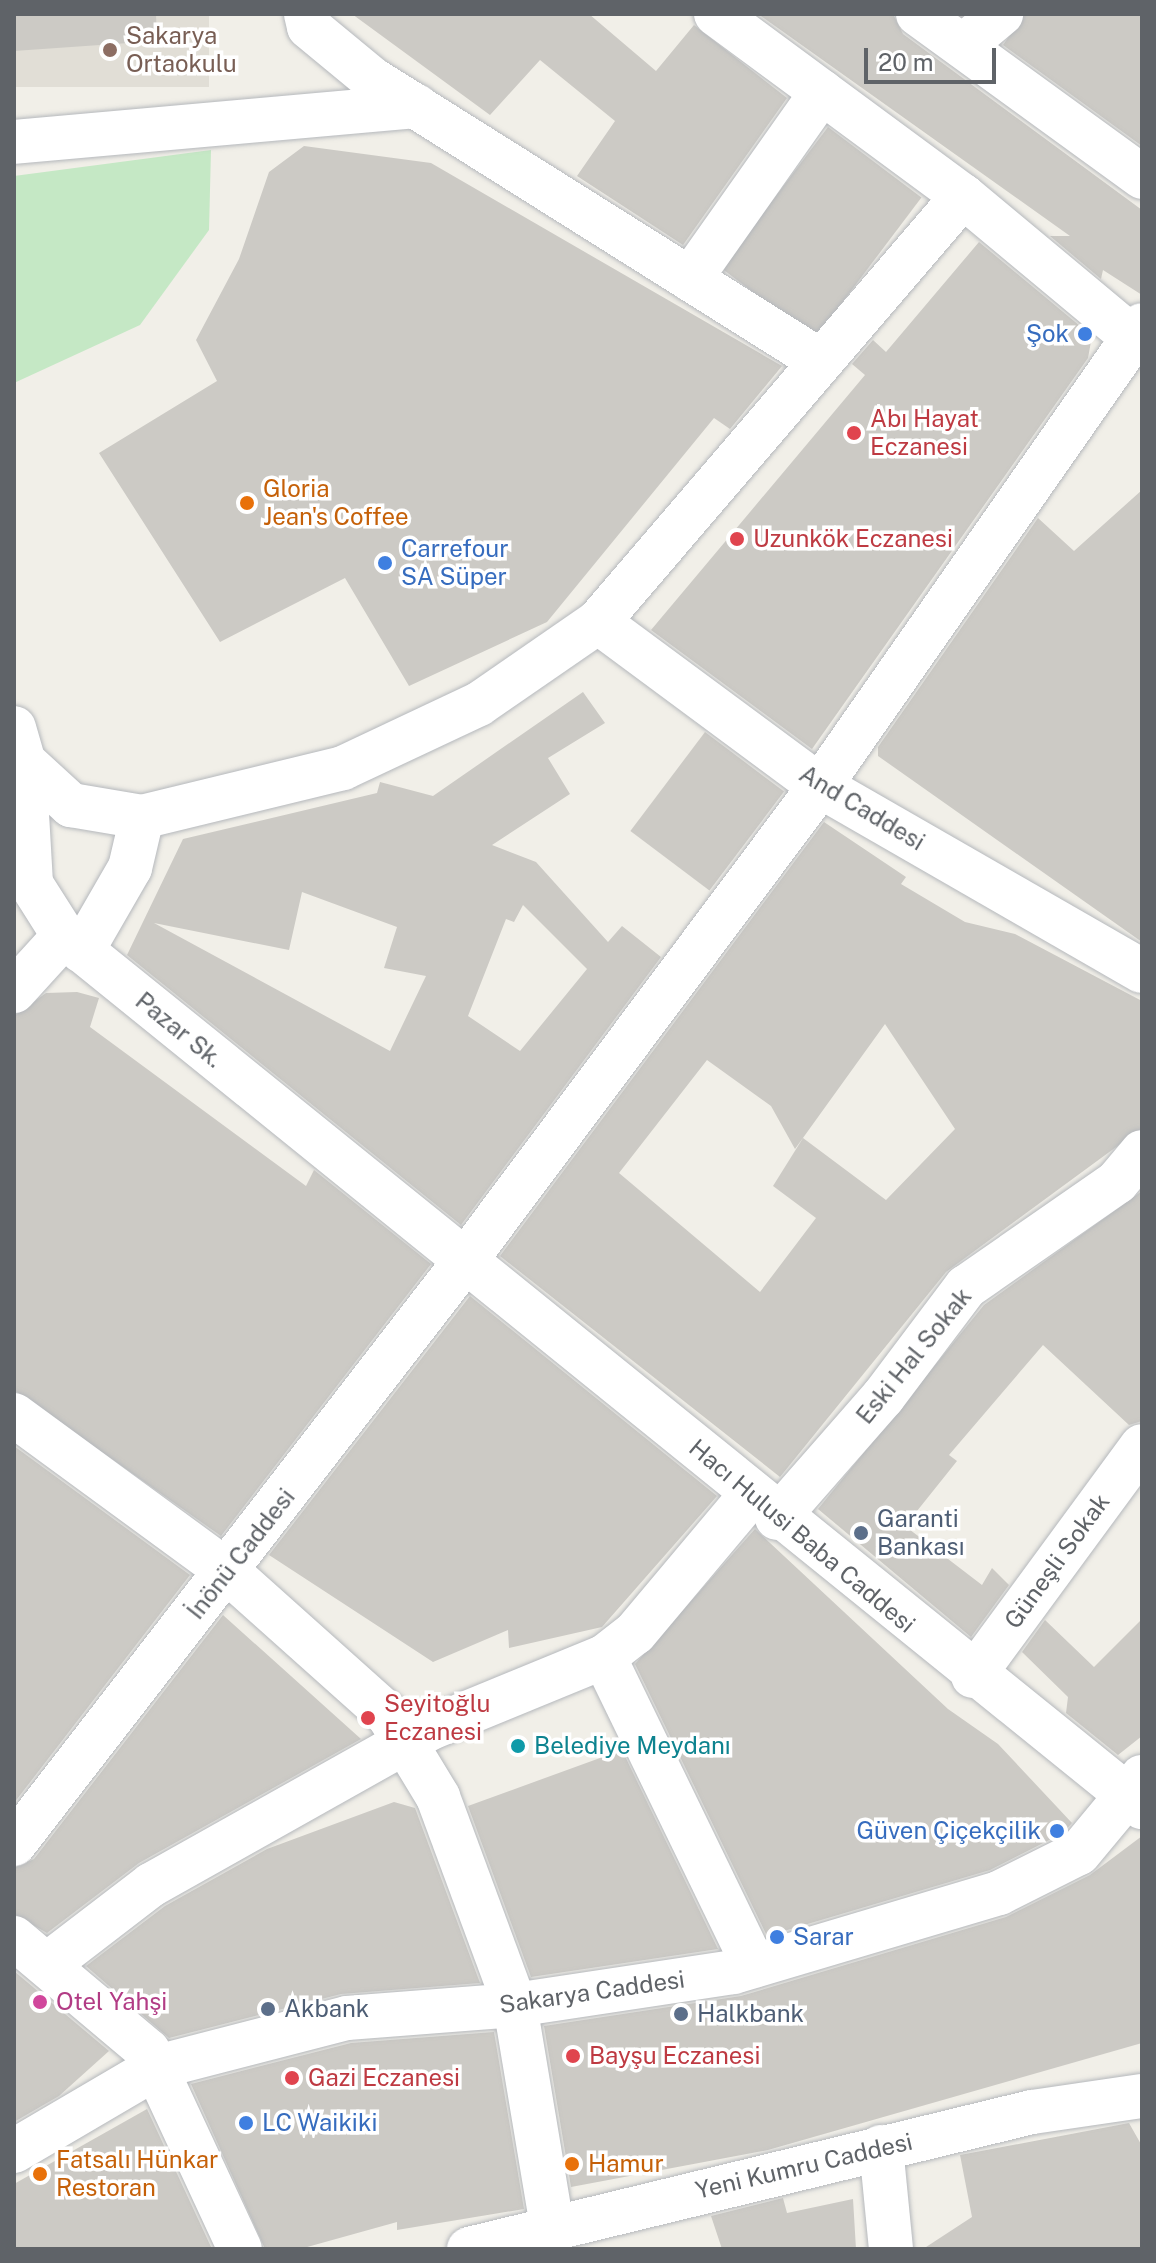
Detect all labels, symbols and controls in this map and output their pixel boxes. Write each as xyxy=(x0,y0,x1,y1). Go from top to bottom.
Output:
place label: Sakarya Ortaokulu xyxy=(126,22,237,78)
scale bar xyxy=(868,32,1000,82)
marker: Sakarya Ortaokulu xyxy=(101,41,119,59)
text: 20 m xyxy=(878,48,934,76)
place label: Şok xyxy=(1026,320,1069,348)
marker: Şok xyxy=(1076,325,1094,343)
place label: Abı Hayat Eczanesi xyxy=(870,405,979,461)
marker: Abı Hayat Eczanesi xyxy=(845,424,863,442)
place label: Gloria Jean's Coffee xyxy=(263,475,409,531)
marker: Gloria Jean's Coffee xyxy=(238,494,256,512)
place label: Uzunkök Eczanesi xyxy=(753,525,953,553)
marker: Uzunkök Eczanesi xyxy=(728,530,746,548)
place label: Carrefour SA Süper xyxy=(401,535,509,591)
marker: Carrefour SA Süper xyxy=(376,554,394,572)
street label: And Caddesi xyxy=(794,759,930,857)
street label: Pazar Sk. xyxy=(130,986,228,1074)
street label: Eski Hal Sokak xyxy=(850,1282,978,1430)
street label: Hacı Hulusi Baba Caddesi xyxy=(683,1433,921,1639)
street label: İnönü Caddesi xyxy=(181,1483,301,1625)
street label: Güneşli Sokak xyxy=(998,1488,1116,1634)
place label: Garanti Bankası xyxy=(877,1505,964,1561)
marker: Garanti Bankası xyxy=(852,1524,870,1542)
place label: Seyitoğlu Eczanesi xyxy=(384,1690,491,1746)
marker: Seyitoğlu Eczanesi xyxy=(359,1709,377,1727)
place label: Belediye Meydanı xyxy=(534,1732,731,1760)
marker: Belediye Meydanı xyxy=(509,1737,527,1755)
place label: Güven Çiçekçilik xyxy=(856,1817,1041,1845)
marker: Güven Çiçekçilik xyxy=(1048,1822,1066,1840)
place label: Sarar xyxy=(793,1923,854,1951)
marker: Sarar xyxy=(768,1928,786,1946)
street label: Sakarya Caddesi xyxy=(497,1965,687,2019)
place label: Otel Yahşi xyxy=(56,1988,167,2016)
marker: Otel Yahşi xyxy=(31,1993,49,2011)
place label: Akbank xyxy=(284,1995,369,2023)
marker: Akbank xyxy=(259,2000,277,2018)
place label: Halkbank xyxy=(697,2000,804,2028)
marker: Halkbank xyxy=(672,2005,690,2023)
place label: Bayşu Eczanesi xyxy=(589,2042,760,2070)
marker: Bayşu Eczanesi xyxy=(564,2047,582,2065)
place label: Gazi Eczanesi xyxy=(308,2064,460,2092)
marker: Gazi Eczanesi xyxy=(283,2069,301,2087)
place label: LC Waikiki xyxy=(262,2109,378,2137)
marker: LC Waikiki xyxy=(237,2114,255,2132)
street label: Yeni Kumru Caddesi xyxy=(693,2127,915,2205)
place label: Fatsalı Hünkar Restoran xyxy=(56,2146,218,2202)
place label: Hamur xyxy=(588,2150,664,2178)
marker: Hamur xyxy=(563,2155,581,2173)
marker: Fatsalı Hünkar Restoran xyxy=(31,2165,49,2183)

